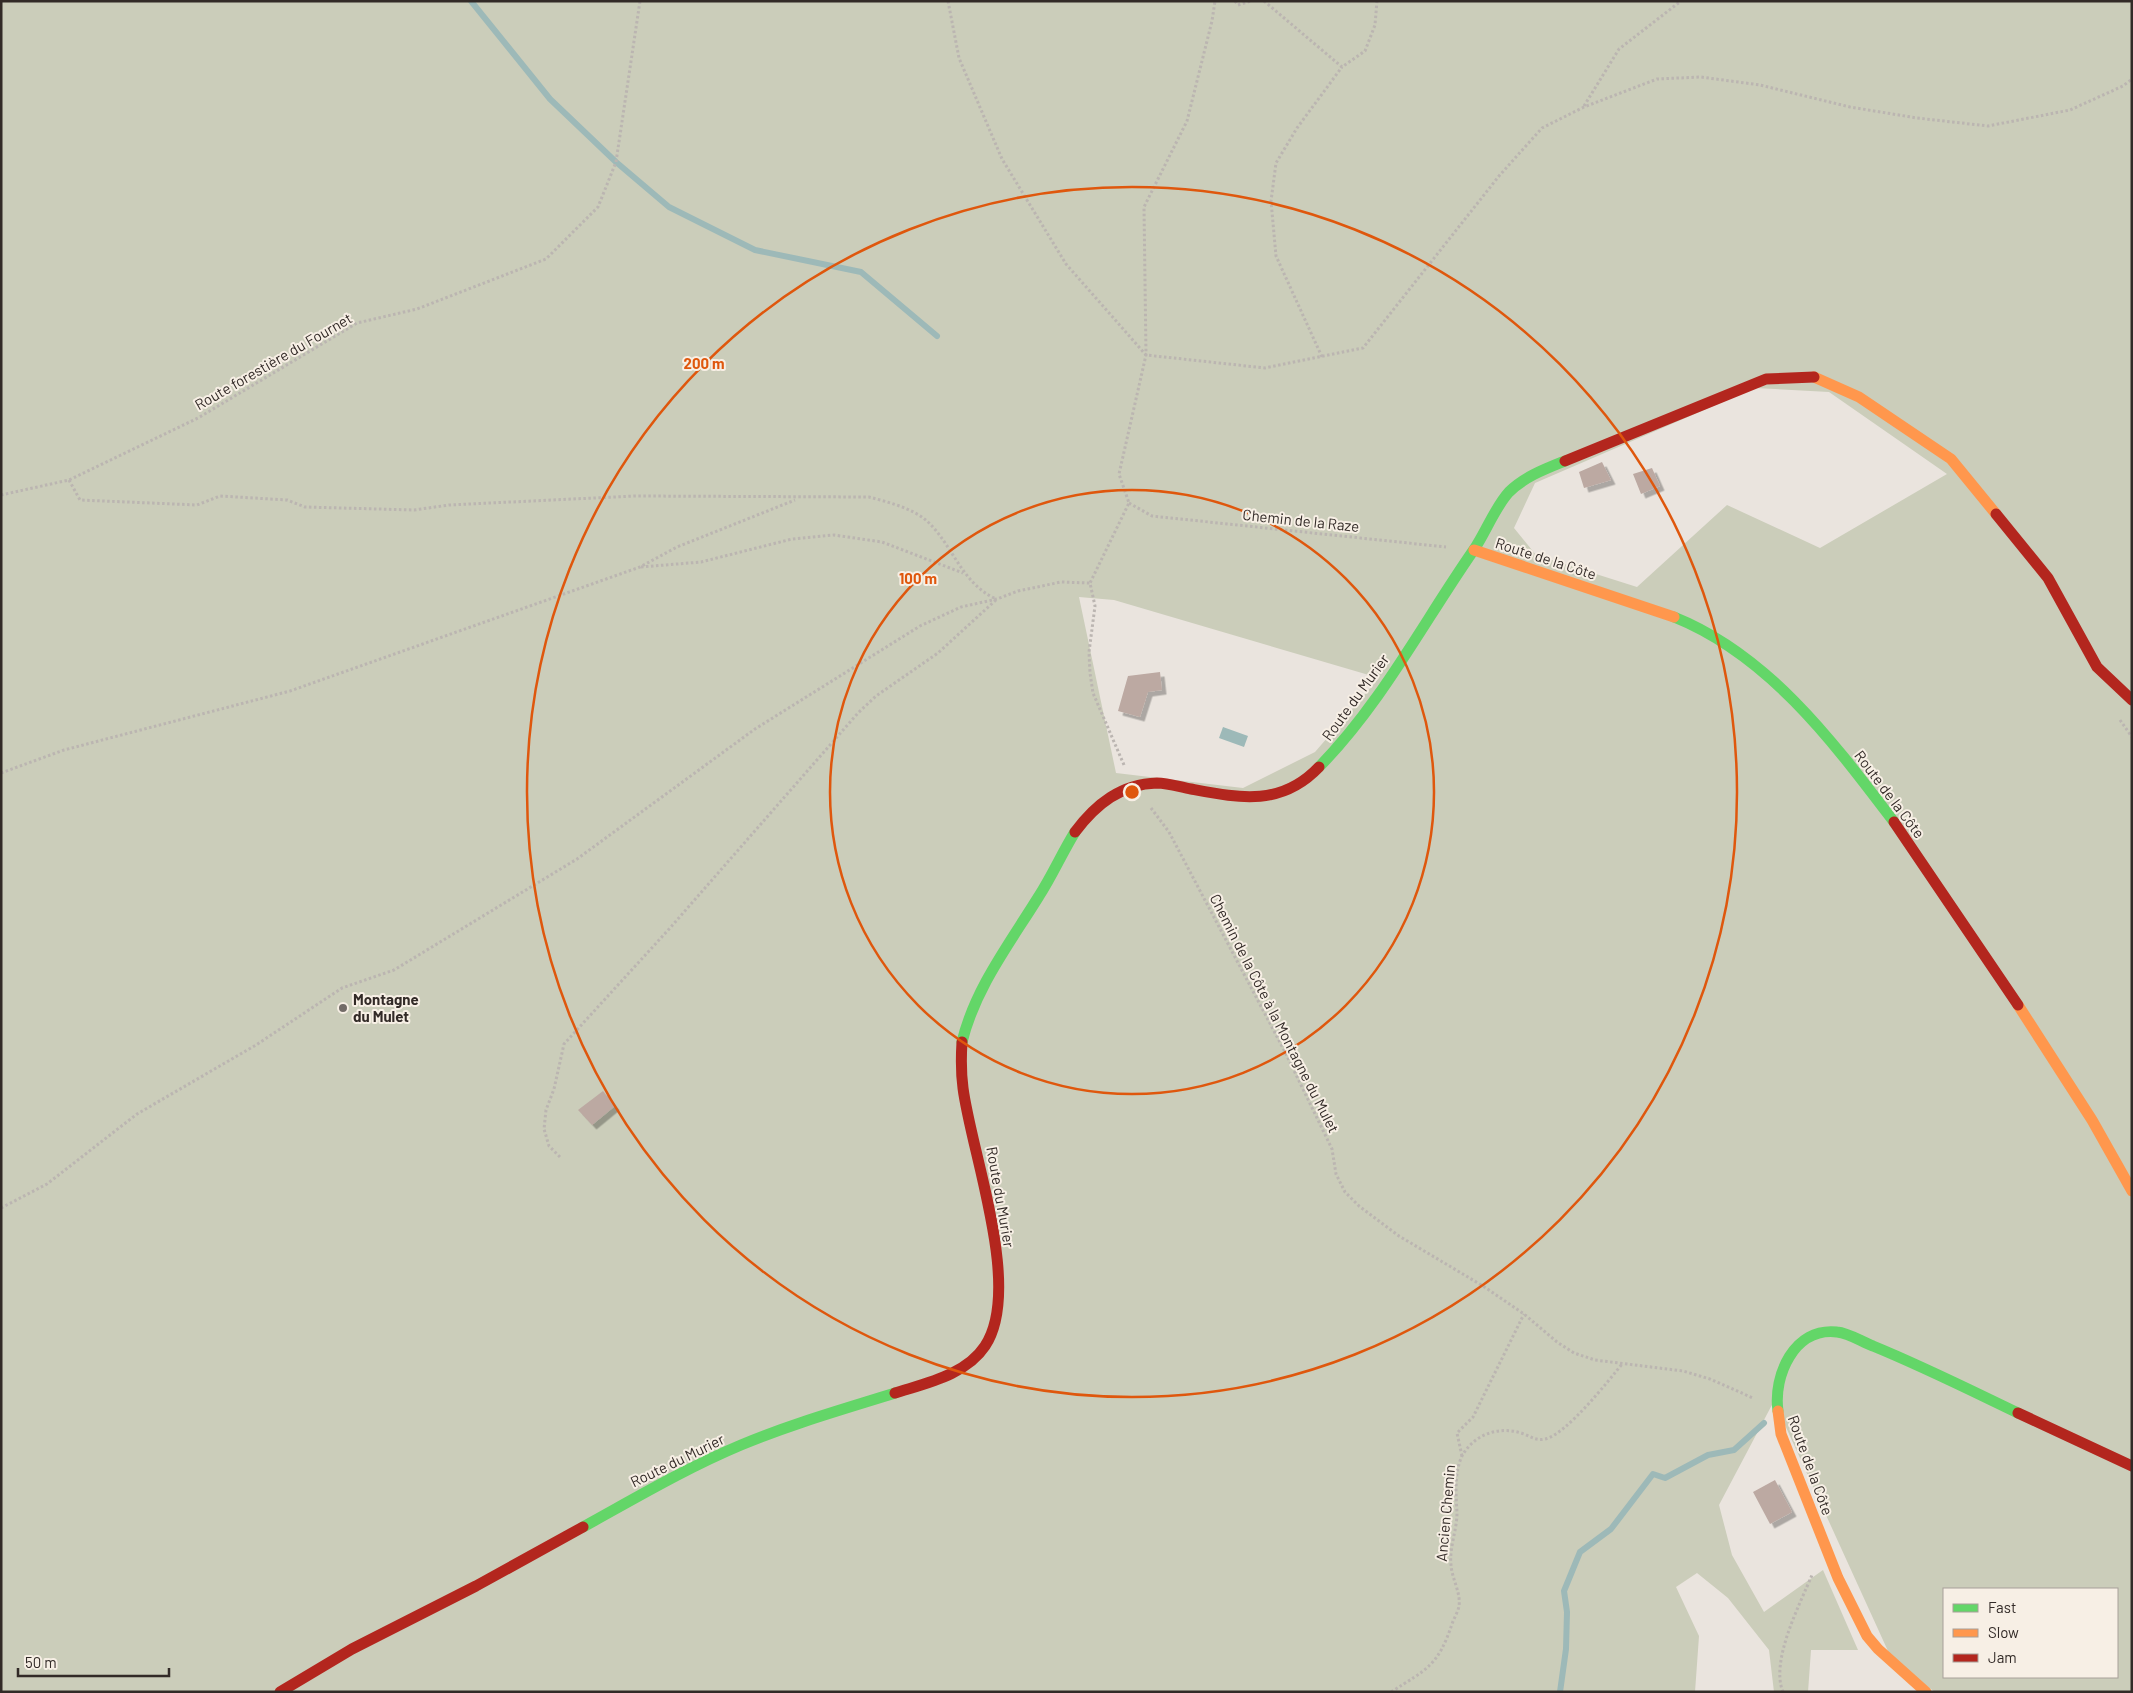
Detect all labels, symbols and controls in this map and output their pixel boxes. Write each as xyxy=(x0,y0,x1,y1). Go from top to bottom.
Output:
street label: Route forestière du Fournet xyxy=(191,309,355,413)
text: 200 m xyxy=(683,354,725,372)
street label: Chemin de la Raze xyxy=(1242,505,1360,535)
street label: Route de la Côte xyxy=(1493,533,1599,583)
text: 100 m xyxy=(899,569,937,587)
street label: Route du Murier xyxy=(1318,650,1393,744)
street label: Route de la Côte xyxy=(1851,747,1929,841)
centre of rings xyxy=(1123,783,1141,801)
street label: Chemin de la Côte à la Montagne du Mulet xyxy=(1207,891,1343,1135)
place label: Montagne du Mulet xyxy=(353,990,419,1025)
marker: Montagne du Mulet xyxy=(337,1002,349,1014)
street label: Route du Murier xyxy=(983,1145,1019,1249)
street label: Route de la Côte xyxy=(1785,1413,1837,1517)
street label: Route du Murier xyxy=(627,1429,727,1491)
street label: Ancien Chemin xyxy=(1432,1464,1458,1562)
legend xyxy=(1943,1588,2118,1678)
text: Fast xyxy=(1988,1598,2016,1616)
text: Slow xyxy=(1988,1623,2019,1641)
scale bar xyxy=(18,1646,169,1678)
text: Jam xyxy=(1988,1648,2017,1666)
text: 50 m xyxy=(25,1653,57,1671)

